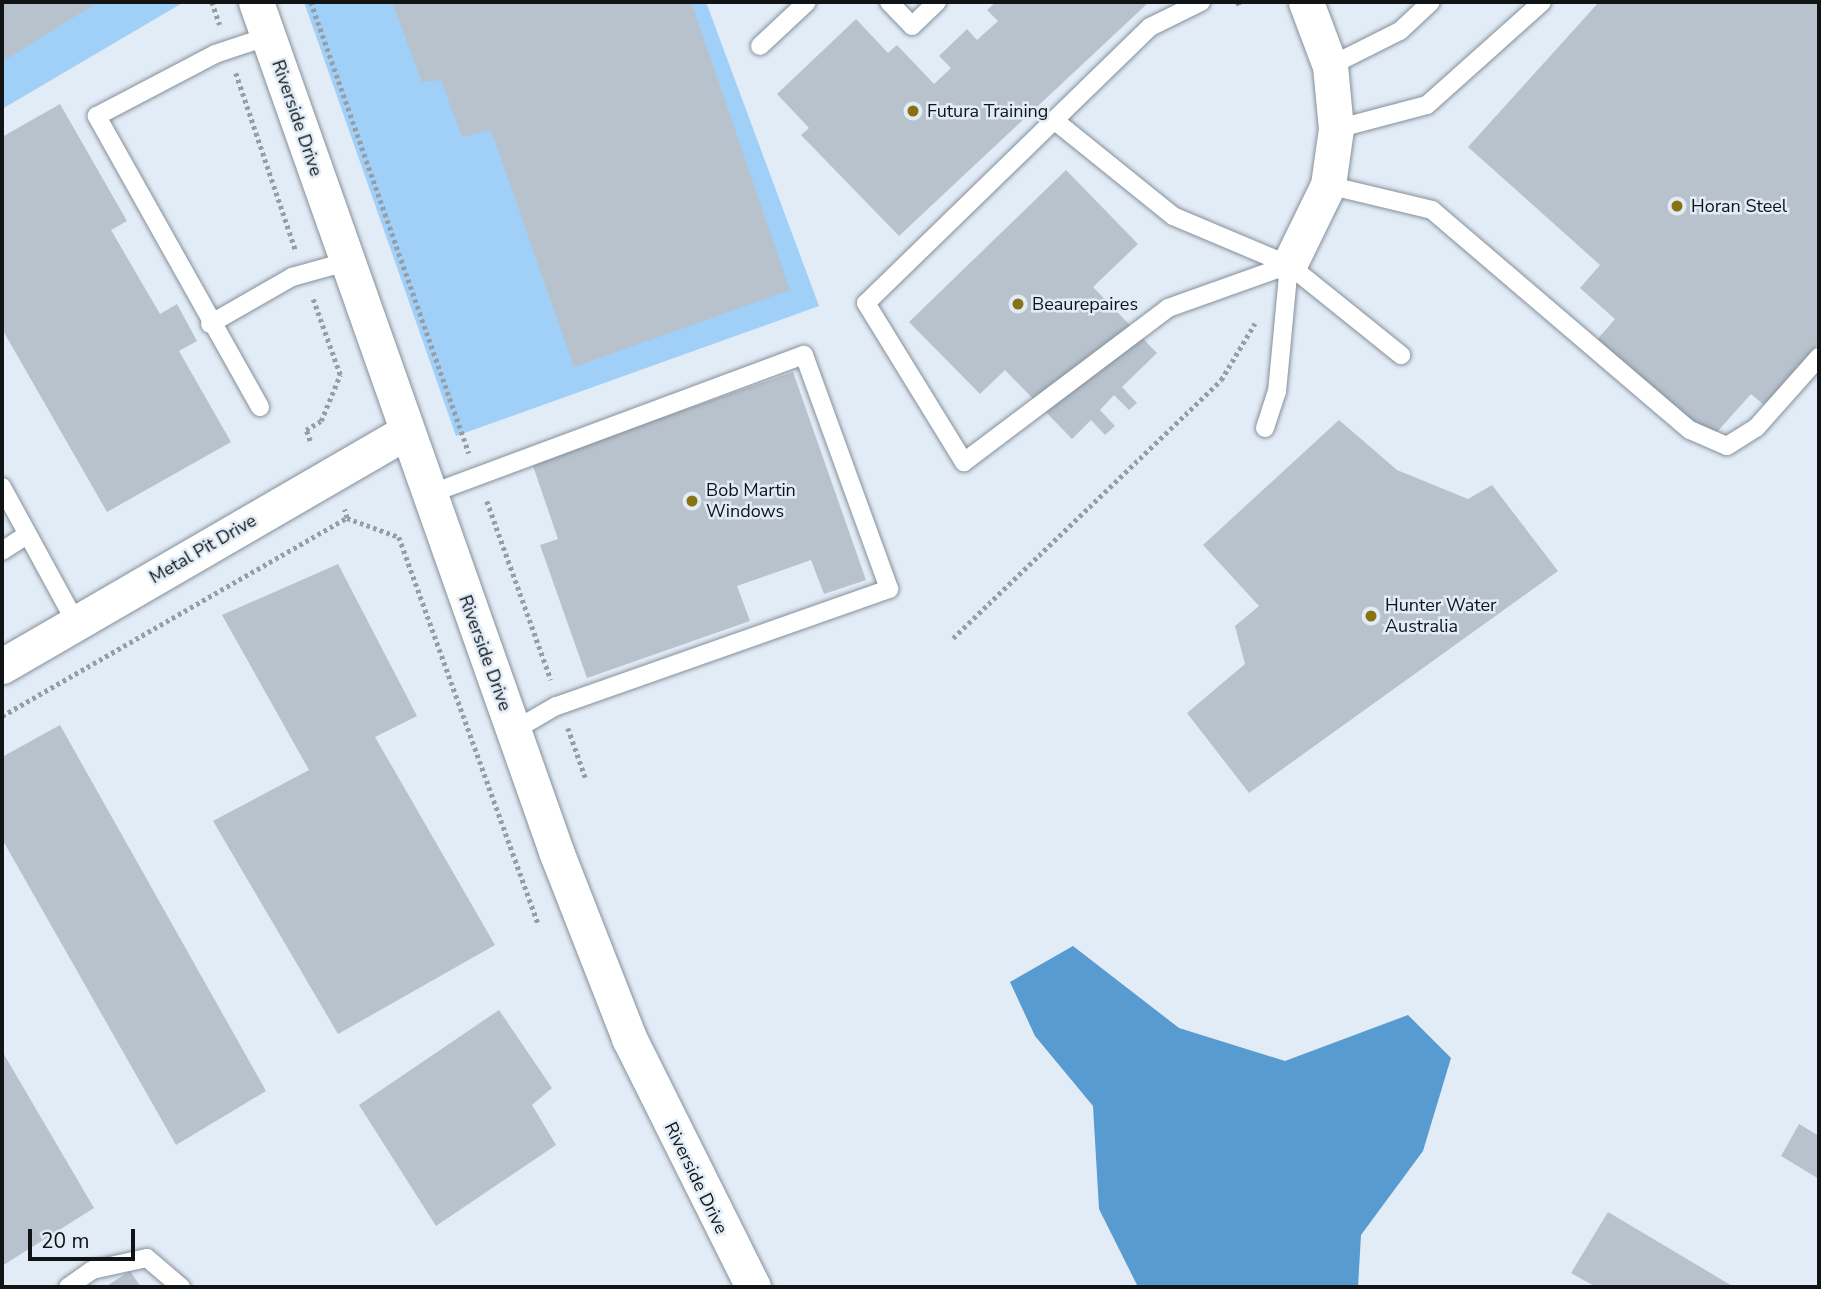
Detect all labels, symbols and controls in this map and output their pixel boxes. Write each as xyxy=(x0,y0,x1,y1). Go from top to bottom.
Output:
street label: Riverside Drive xyxy=(267,57,327,179)
place label: Futura Training xyxy=(927,100,1048,122)
marker: Futura Training xyxy=(905,103,921,119)
place label: Horan Steel xyxy=(1691,195,1787,217)
marker: Horan Steel xyxy=(1669,198,1685,214)
place label: Beaurepaires xyxy=(1032,293,1138,315)
marker: Beaurepaires xyxy=(1010,296,1026,312)
place label: Bob Martin Windows xyxy=(706,480,796,522)
marker: Bob Martin Windows xyxy=(684,493,700,509)
street label: Metal Pit Drive xyxy=(146,510,260,588)
street label: Riverside Drive xyxy=(454,592,516,714)
place label: Hunter Water Australia xyxy=(1385,595,1496,638)
marker: Hunter Water Australia xyxy=(1363,608,1379,624)
street label: Riverside Drive xyxy=(660,1119,732,1237)
scale bar xyxy=(32,1216,138,1260)
text: 20 m xyxy=(41,1227,90,1255)

